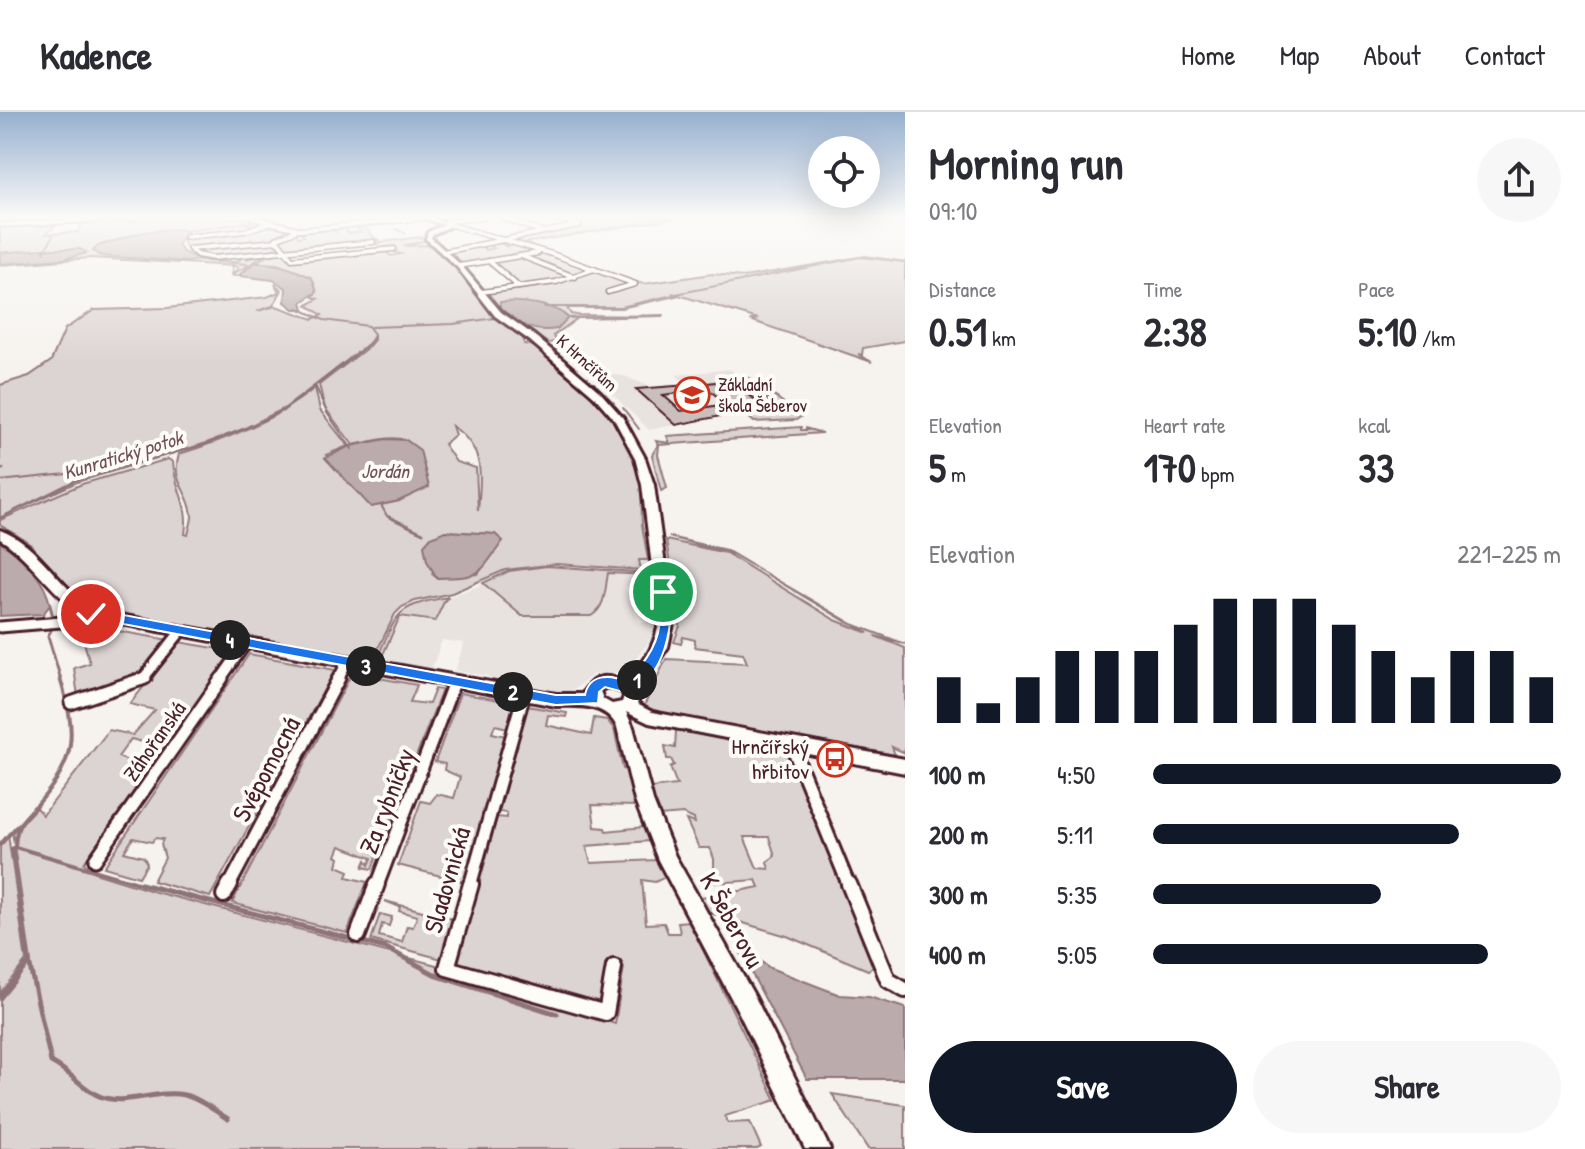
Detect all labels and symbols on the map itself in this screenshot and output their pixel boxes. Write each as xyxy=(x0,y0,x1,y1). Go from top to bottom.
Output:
street label: K Hrnčířům xyxy=(551,328,623,397)
place label: Základní škola Šeberov xyxy=(718,372,807,418)
school or university icon: Základní škola Šeberov xyxy=(673,376,711,414)
water label: Kunratický potok xyxy=(60,423,188,486)
water label: Jordán xyxy=(361,457,411,484)
pin xyxy=(629,558,697,626)
pin xyxy=(57,580,125,648)
pin: 4 xyxy=(210,620,250,660)
pin: 3 xyxy=(346,646,386,686)
pin: 1 xyxy=(617,660,657,700)
pin: 2 xyxy=(493,672,533,712)
street label: Záhořanská xyxy=(116,695,193,787)
street label: Svépomocná xyxy=(223,710,308,828)
place label: Hrnčířský hřbitov xyxy=(731,731,809,786)
bus stop icon: Hrnčířský hřbitov xyxy=(816,740,854,778)
street label: Za rybníčky xyxy=(350,743,423,859)
street label: Sladovnická xyxy=(415,823,478,937)
street label: K Šeberovu xyxy=(692,866,773,974)

